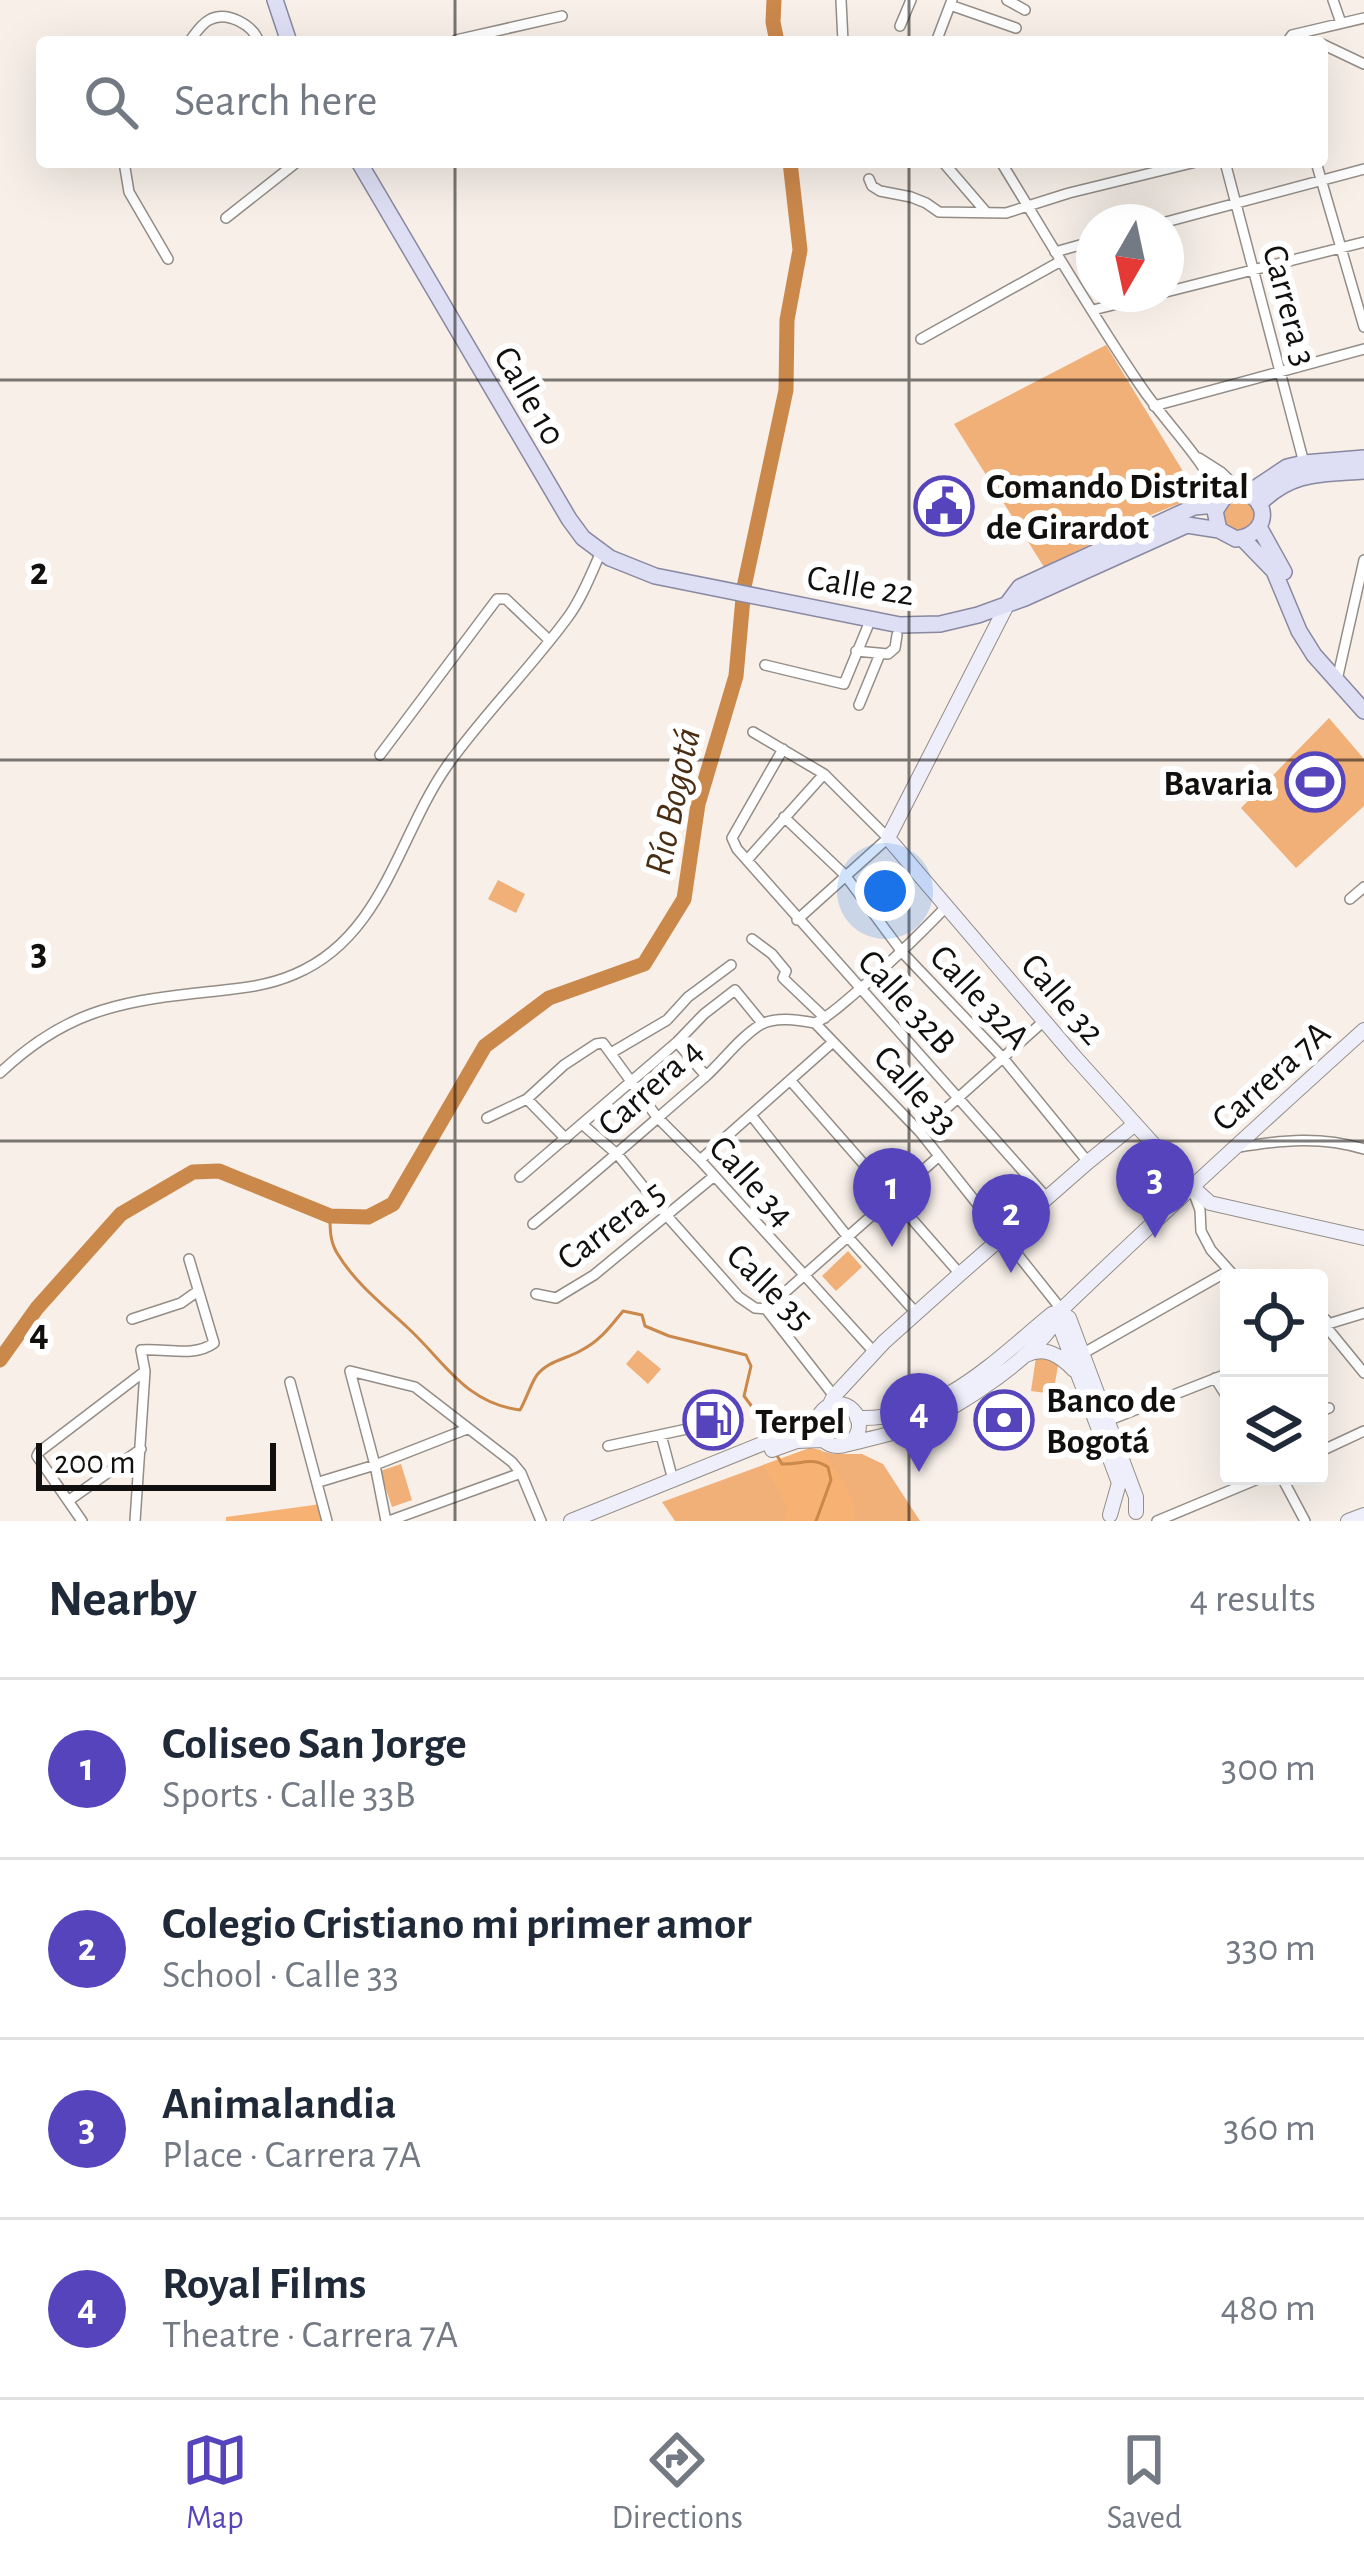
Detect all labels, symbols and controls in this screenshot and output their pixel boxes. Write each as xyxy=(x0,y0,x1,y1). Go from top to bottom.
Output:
search box xyxy=(36,36,1328,168)
icon: search xyxy=(78,69,144,135)
text: Search here xyxy=(174,79,377,124)
north arrow xyxy=(1076,204,1184,312)
street label: Carrera 3 xyxy=(1256,241,1322,370)
street label: Calle 10 xyxy=(487,341,572,451)
place label: Comando Distrital de Girardot xyxy=(986,469,1249,546)
public building icon: Comando Distrital de Girardot xyxy=(913,475,975,537)
text: 2 xyxy=(30,553,48,592)
street label: Calle 22 xyxy=(804,560,917,612)
water label: Río Bogotá xyxy=(639,724,708,879)
sports icon: Bavaria xyxy=(1284,751,1346,813)
place label: Bavaria xyxy=(1163,766,1273,802)
your location xyxy=(855,861,915,921)
text: 3 xyxy=(31,933,47,972)
street label: Calle 32A xyxy=(923,938,1036,1056)
street label: Calle 32B xyxy=(851,943,962,1061)
street label: Calle 32 xyxy=(1014,947,1111,1051)
street label: Carrera 7A xyxy=(1206,1015,1337,1138)
street label: Carrera 4 xyxy=(591,1032,709,1143)
street label: Calle 33 xyxy=(867,1039,964,1142)
street label: Calle 34 xyxy=(702,1129,801,1233)
pin: 3 xyxy=(1116,1139,1194,1238)
pin: 1 xyxy=(853,1148,931,1247)
street label: Carrera 5 xyxy=(551,1174,671,1277)
pin: 2 xyxy=(972,1174,1050,1273)
street label: Calle 35 xyxy=(720,1237,820,1337)
map controls xyxy=(1220,1269,1328,1485)
button: locate xyxy=(1220,1269,1328,1377)
text: 4 xyxy=(29,1314,49,1353)
pin: 4 xyxy=(880,1373,958,1472)
button: layers xyxy=(1220,1377,1328,1485)
place label: Banco de Bogotá xyxy=(1046,1383,1176,1460)
fuel station icon: Terpel xyxy=(682,1389,744,1451)
bank icon: Banco de Bogotá xyxy=(973,1389,1035,1451)
place label: Terpel xyxy=(755,1404,845,1440)
scale bar xyxy=(36,1437,276,1490)
text: 200 m xyxy=(54,1447,136,1480)
text: Nearby xyxy=(48,1574,197,1625)
text: 4 results xyxy=(1189,1580,1316,1619)
text: Coliseo San Jorge xyxy=(162,1722,467,1767)
text: 1 xyxy=(80,1749,94,1788)
text: 300 m xyxy=(1221,1749,1316,1788)
text: Sports · Calle 33B xyxy=(162,1776,415,1815)
text: Colegio Cristiano mi primer amor xyxy=(162,1902,752,1947)
text: 2 xyxy=(78,1929,96,1968)
text: 330 m xyxy=(1226,1929,1316,1968)
text: School · Calle 33 xyxy=(162,1956,399,1995)
text: Animalandia xyxy=(162,2082,396,2127)
text: 3 xyxy=(79,2109,95,2148)
text: 360 m xyxy=(1223,2109,1316,2148)
text: Place · Carrera 7A xyxy=(162,2136,421,2175)
text: Royal Films xyxy=(162,2262,366,2307)
text: 4 xyxy=(77,2289,97,2328)
text: 480 m xyxy=(1221,2289,1316,2328)
text: Theatre · Carrera 7A xyxy=(162,2316,458,2355)
tab: Map xyxy=(182,2427,248,2539)
tab: Directions xyxy=(611,2427,743,2539)
tab: Saved xyxy=(1107,2427,1182,2539)

